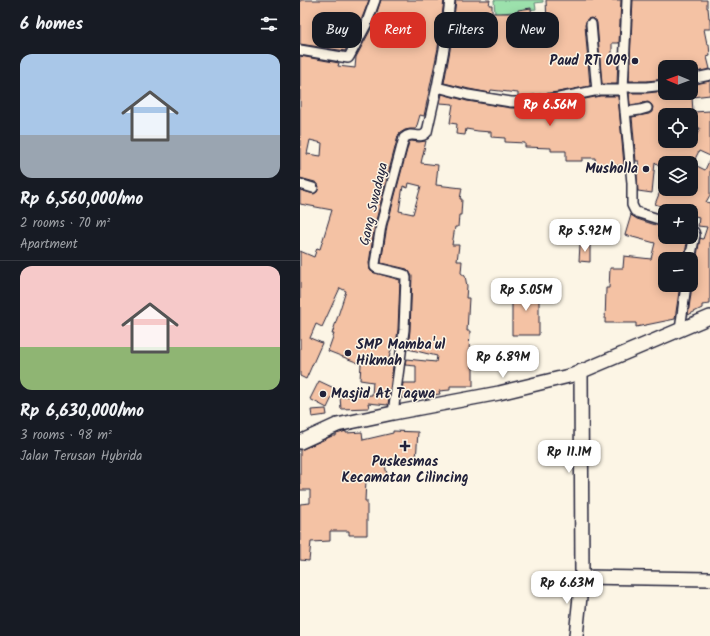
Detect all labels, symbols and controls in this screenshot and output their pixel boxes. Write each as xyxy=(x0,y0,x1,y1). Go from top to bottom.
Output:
text: 6 homes xyxy=(20,11,83,38)
chip: Buy xyxy=(312,12,362,48)
chip: Rent xyxy=(370,12,426,48)
chip: Filters xyxy=(434,12,498,48)
chip: New xyxy=(506,12,559,48)
icon: filters xyxy=(258,13,280,35)
place label: Paud RT 009 xyxy=(550,50,627,72)
marker: Paud RT 009 xyxy=(630,56,640,66)
north arrow xyxy=(658,60,698,100)
map controls xyxy=(658,60,698,292)
icon: home xyxy=(114,80,186,152)
pin: Rp 6.56M xyxy=(509,93,591,127)
text: Rp 6.56M xyxy=(523,95,577,116)
button: locate xyxy=(658,108,698,148)
button: layers xyxy=(658,156,698,196)
place label: Musholla xyxy=(585,158,638,180)
street label: Gang Swadaya xyxy=(354,160,394,248)
marker: Musholla xyxy=(641,164,651,174)
text: Rp 6,560,000/mo xyxy=(20,186,143,213)
button: + xyxy=(658,204,698,244)
text: 2 rooms · 70 m² xyxy=(20,213,110,234)
pin: Rp 5.92M xyxy=(544,219,626,253)
text: Rp 5.92M xyxy=(558,221,612,242)
text: Apartment xyxy=(20,234,78,255)
button: − xyxy=(658,252,698,292)
pin: Rp 5.05M xyxy=(485,278,567,312)
text: Rp 5.05M xyxy=(500,280,552,301)
icon: home xyxy=(114,292,186,364)
place label: SMP Mamba'ul Hikmah xyxy=(356,334,446,372)
pin: Rp 6.89M xyxy=(462,345,544,379)
text: Rp 6.89M xyxy=(476,347,530,368)
marker: SMP Mamba'ul Hikmah xyxy=(343,348,353,358)
place label: Masjid At Taqwa xyxy=(331,383,435,405)
marker: Masjid At Taqwa xyxy=(318,389,328,399)
text: Rp 6,630,000/mo xyxy=(20,398,144,425)
text: 3 rooms · 98 m² xyxy=(20,425,112,446)
marker: Puskesmas Kecamatan Cilincing xyxy=(399,440,411,452)
pin: Rp 11.1M xyxy=(528,440,610,474)
text: Rp 11.1M xyxy=(547,442,591,463)
text: Jalan Terusan Hybrida xyxy=(20,446,142,467)
place label: Puskesmas Kecamatan Cilincing xyxy=(342,451,469,489)
pin: Rp 6.63M xyxy=(526,571,608,605)
text: Rp 6.63M xyxy=(540,573,594,594)

